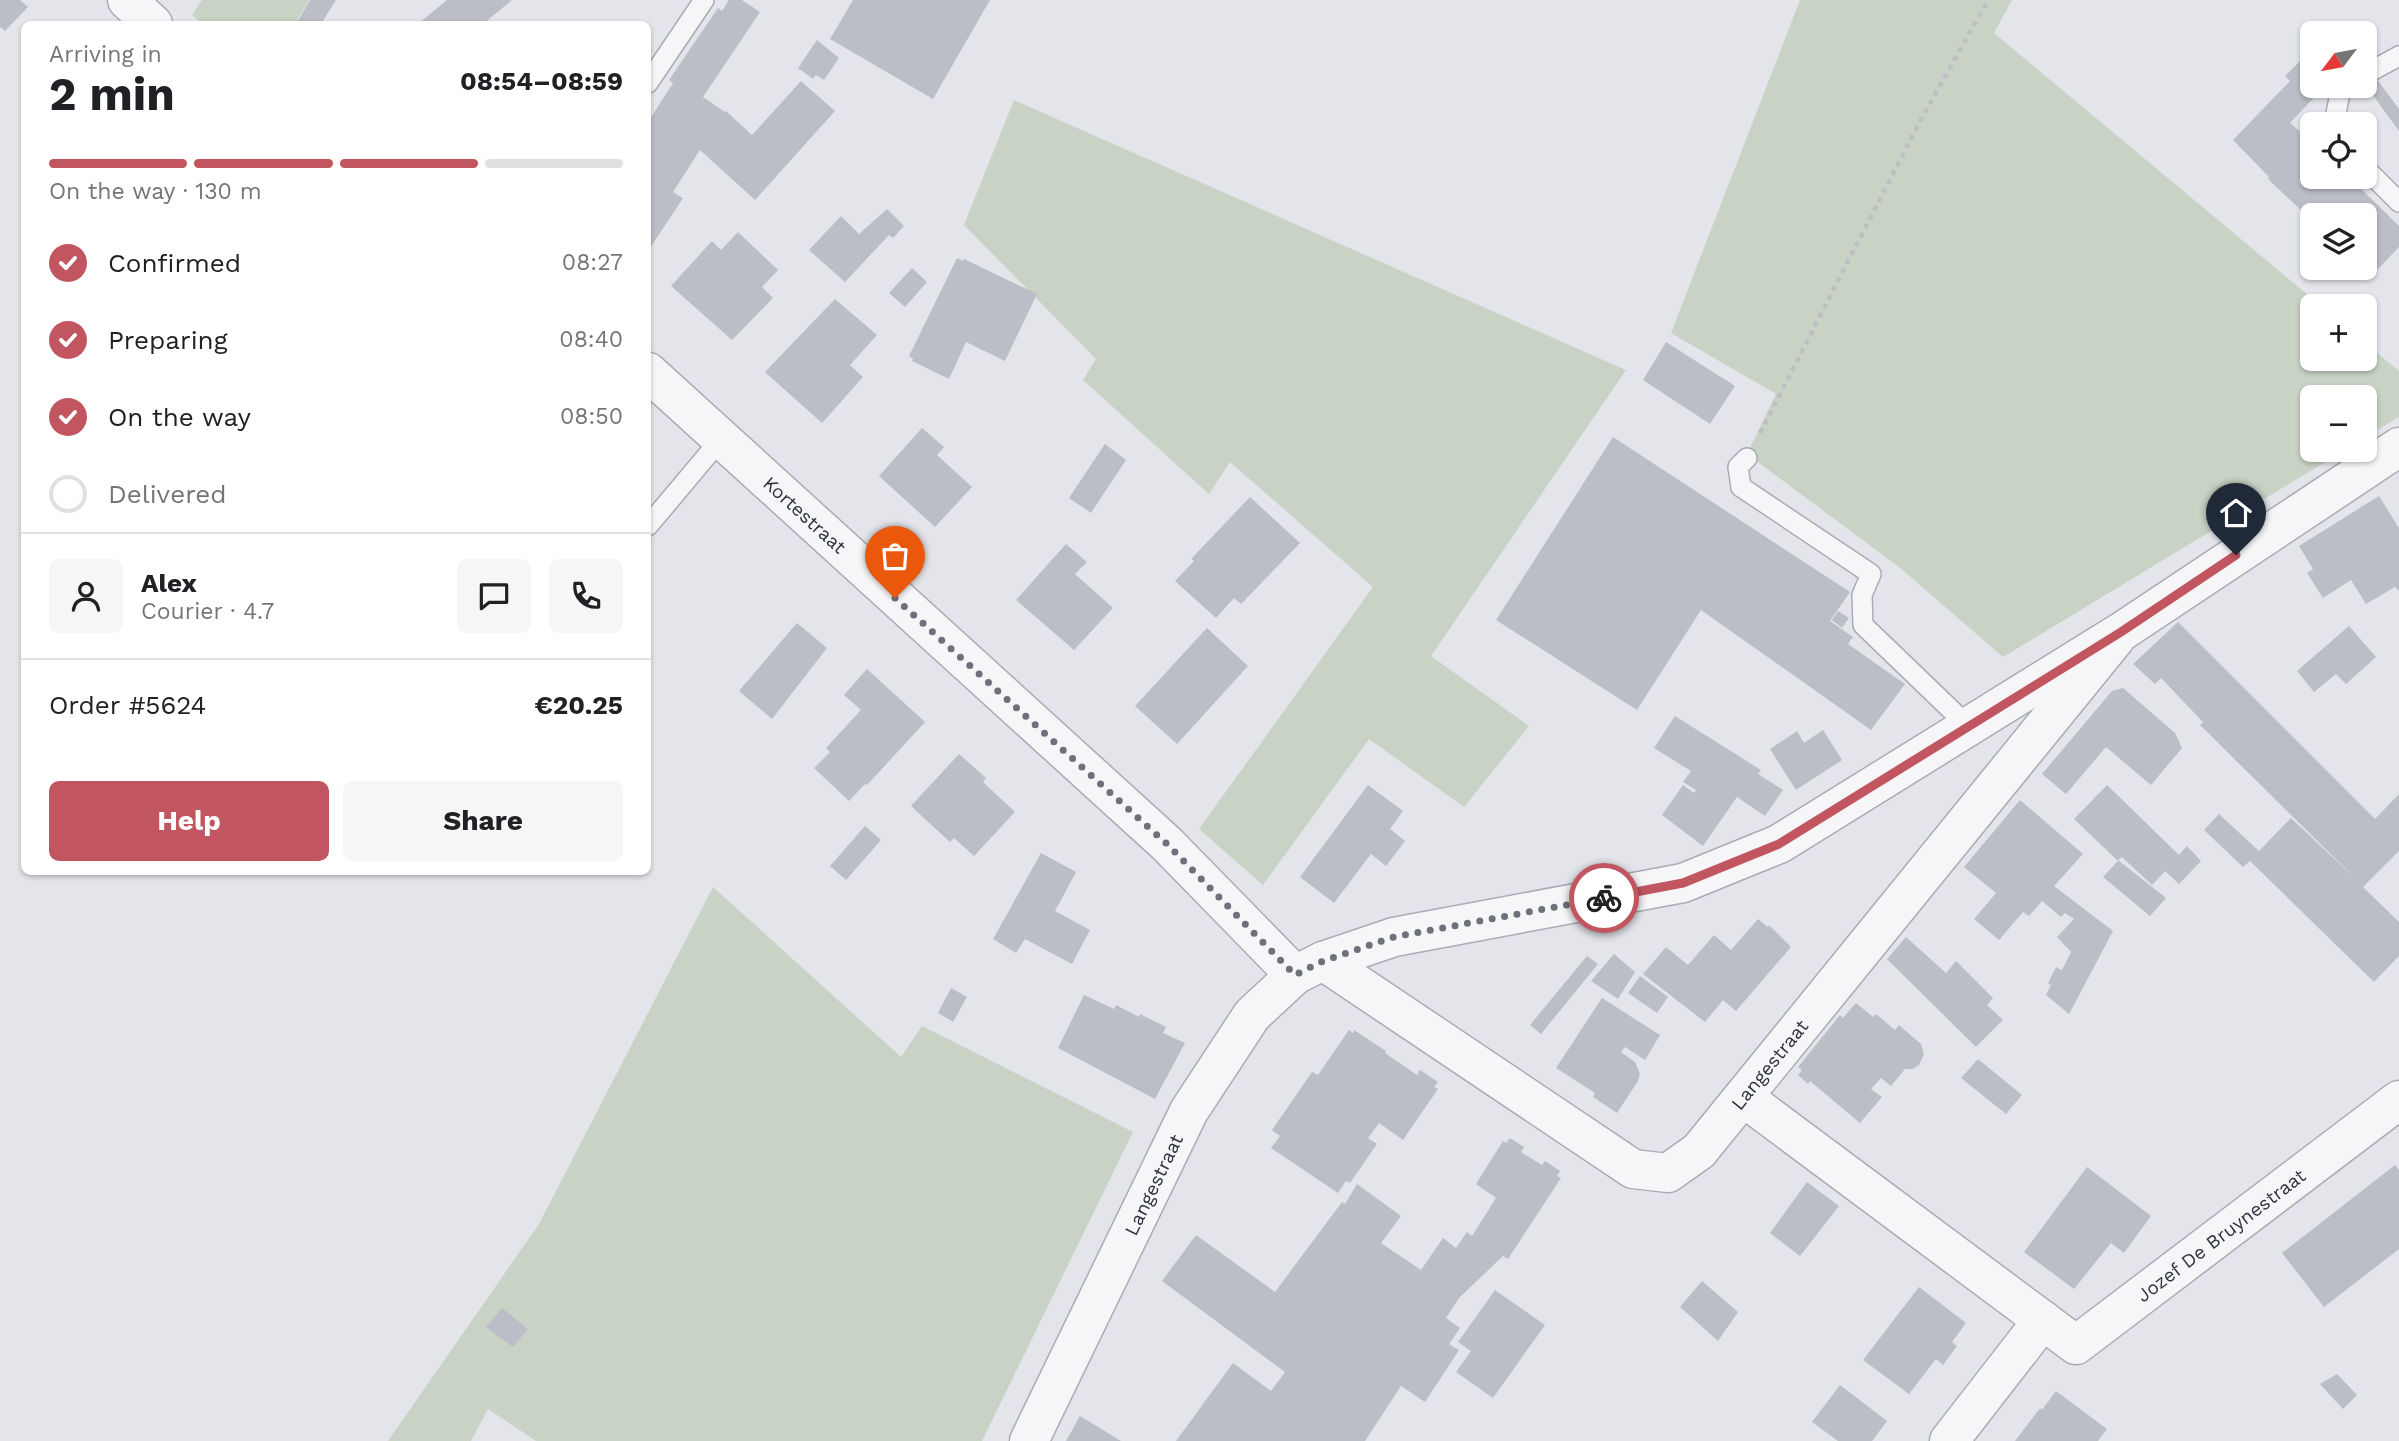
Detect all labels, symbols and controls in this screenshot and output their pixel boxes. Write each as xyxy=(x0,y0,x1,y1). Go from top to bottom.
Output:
north arrow xyxy=(2300,21,2376,98)
map controls xyxy=(2300,21,2377,462)
text: Arriving in xyxy=(49,41,162,68)
text: 08:54–08:59 xyxy=(460,66,623,96)
text: 2 min xyxy=(49,67,175,121)
button: locate xyxy=(2300,112,2377,189)
text: On the way · 130 m xyxy=(49,178,262,205)
button: layers xyxy=(2300,203,2377,280)
icon: check xyxy=(49,244,87,282)
text: Confirmed xyxy=(108,248,241,278)
text: 08:27 xyxy=(562,249,623,276)
button: + xyxy=(2300,294,2377,371)
icon: check xyxy=(49,321,87,359)
text: Preparing xyxy=(108,325,228,355)
text: 08:40 xyxy=(559,326,623,353)
button: − xyxy=(2300,385,2377,462)
icon: check xyxy=(49,398,87,436)
text: On the way xyxy=(108,402,251,432)
text: 08:50 xyxy=(560,403,623,430)
street label: Kortestraat xyxy=(758,472,851,558)
text: Delivered xyxy=(108,479,227,509)
pin xyxy=(2206,483,2266,555)
icon: home xyxy=(2217,494,2255,532)
pin xyxy=(865,526,925,598)
icon: bag xyxy=(876,537,914,575)
button: person xyxy=(49,559,123,633)
button: chat xyxy=(457,559,531,633)
button: phone xyxy=(549,559,623,633)
text: Alex xyxy=(141,568,197,598)
text: Courier · 4.7 xyxy=(141,598,274,625)
text: Order #5624 xyxy=(49,690,207,720)
text: €20.25 xyxy=(535,690,623,720)
button: Help xyxy=(49,781,329,861)
button: Share xyxy=(343,781,623,861)
courier xyxy=(1569,863,1639,933)
icon: bike xyxy=(1585,879,1623,917)
street label: Langestraat xyxy=(1726,1015,1813,1115)
street label: Langestraat xyxy=(1120,1130,1188,1239)
street label: Jozef De Bruynestraat xyxy=(2132,1164,2310,1307)

